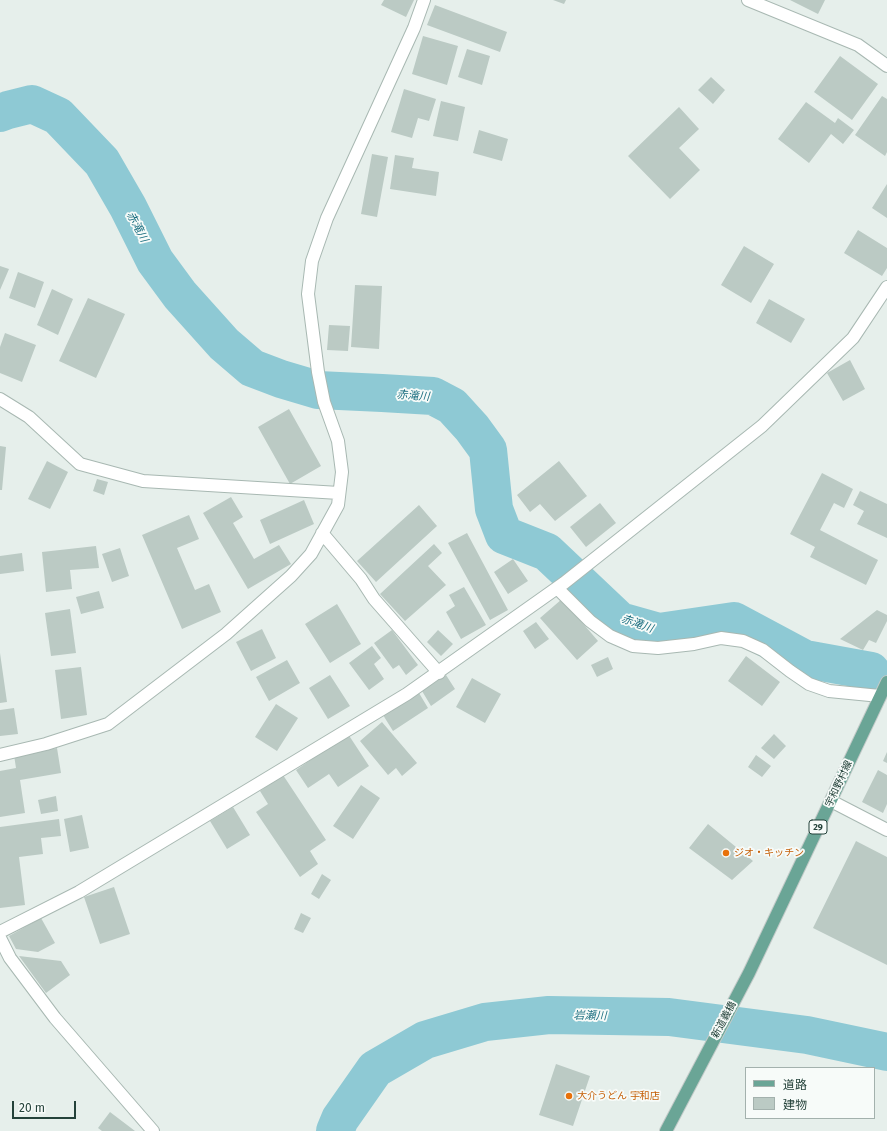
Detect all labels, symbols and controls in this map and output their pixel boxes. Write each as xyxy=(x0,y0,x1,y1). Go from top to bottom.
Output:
water label: 赤滝川 xyxy=(123,209,151,245)
water label: 赤滝川 xyxy=(396,388,430,404)
water label: 赤滝川 xyxy=(619,612,655,636)
street label: 宇和野村線 xyxy=(823,759,855,809)
road number: 29 xyxy=(809,820,827,834)
place label: ジオ・キッチン xyxy=(734,847,804,859)
marker: ジオ・キッチン xyxy=(721,848,731,858)
street label: 新道義橋 xyxy=(709,1000,739,1040)
water label: 岩瀬川 xyxy=(573,1009,607,1023)
legend xyxy=(745,1067,875,1119)
text: 道路 xyxy=(783,1078,807,1092)
place label: 大介うどん 宇和店 xyxy=(577,1090,660,1102)
marker: 大介うどん 宇和店 xyxy=(564,1091,574,1101)
scale bar xyxy=(14,1093,78,1119)
text: 建物 xyxy=(783,1098,807,1112)
text: 20 m xyxy=(19,1101,45,1115)

